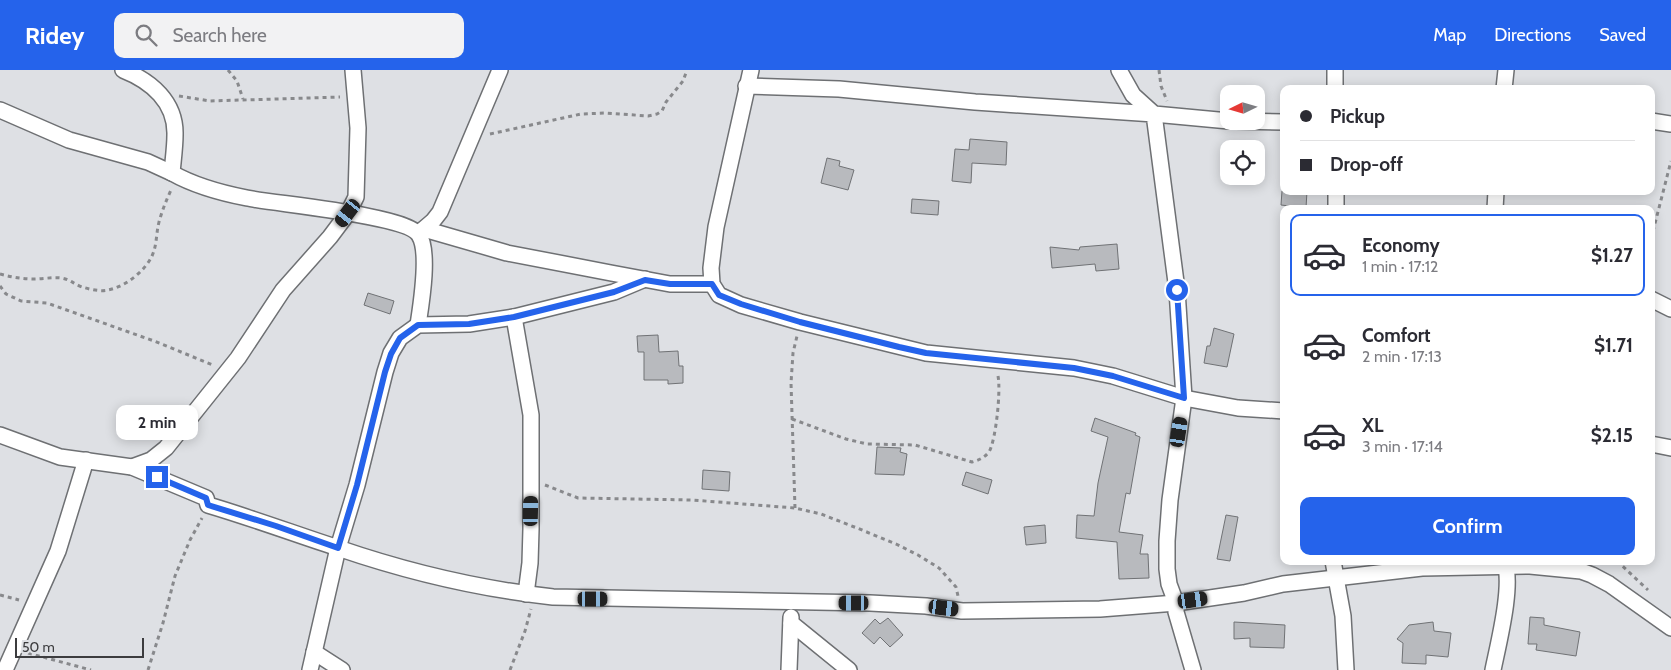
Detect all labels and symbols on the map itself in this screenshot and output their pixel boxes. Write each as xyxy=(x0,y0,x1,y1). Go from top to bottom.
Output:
north arrow xyxy=(1220,85,1265,130)
car xyxy=(332,197,363,229)
route start xyxy=(1166,279,1188,301)
callout: 2 min xyxy=(116,404,198,440)
car xyxy=(1169,416,1188,448)
route end xyxy=(146,466,168,488)
car xyxy=(523,496,538,526)
car xyxy=(1177,590,1208,610)
car xyxy=(578,592,608,607)
car xyxy=(839,596,869,611)
car xyxy=(928,599,959,617)
scale bar xyxy=(15,635,144,658)

